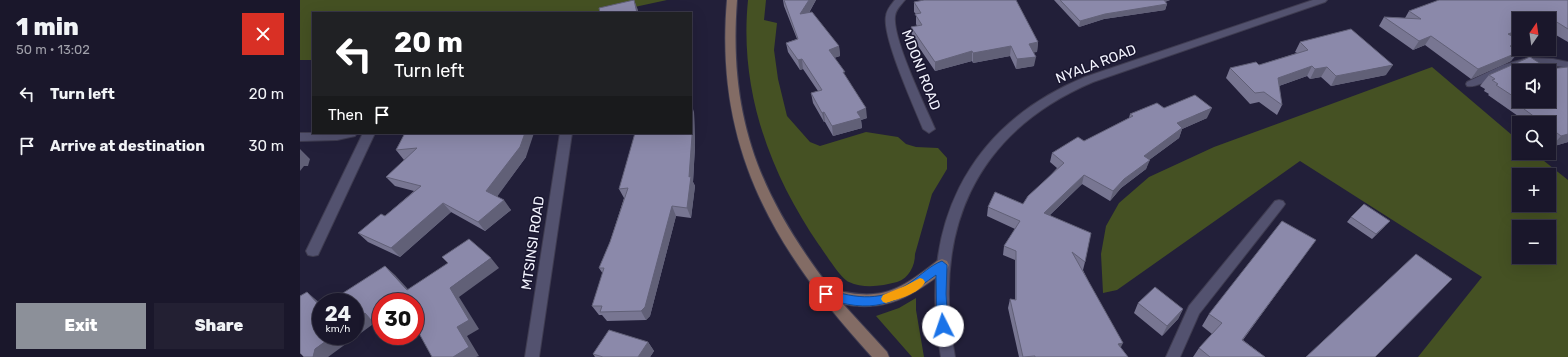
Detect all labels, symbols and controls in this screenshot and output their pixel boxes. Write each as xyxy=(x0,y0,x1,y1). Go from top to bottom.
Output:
north arrow xyxy=(1512,12,1556,56)
map controls xyxy=(1512,12,1556,264)
text: 1 min xyxy=(16,13,79,41)
button: close xyxy=(242,13,284,55)
text: 20 m xyxy=(394,26,463,59)
street label: MDONI ROAD xyxy=(898,27,944,113)
icon: left xyxy=(328,28,380,80)
street label: NYALA ROAD xyxy=(1053,41,1139,87)
text: 50 m · 13:02 xyxy=(16,42,90,57)
text: Turn left xyxy=(394,60,464,82)
button: sound xyxy=(1512,64,1556,108)
icon: left xyxy=(16,83,38,105)
text: Turn left xyxy=(50,85,115,103)
text: 20 m xyxy=(249,85,284,103)
icon: arrive xyxy=(371,104,393,126)
text: Then xyxy=(328,106,363,124)
button: search xyxy=(1512,116,1556,160)
icon: arrive xyxy=(16,135,38,157)
text: Arrive at destination xyxy=(50,137,205,155)
text: 30 m xyxy=(248,137,284,155)
button: + xyxy=(1512,168,1556,212)
street label: MTSINSI ROAD xyxy=(518,195,548,291)
button: − xyxy=(1512,220,1556,264)
pin xyxy=(809,277,843,311)
icon: arrive xyxy=(815,283,837,305)
speed limit sign: 30 xyxy=(372,293,424,345)
text: 24 xyxy=(325,302,351,326)
button: Exit xyxy=(16,303,146,349)
button: Share xyxy=(154,303,284,349)
position arrow xyxy=(922,305,964,347)
text: km/h xyxy=(326,323,350,335)

